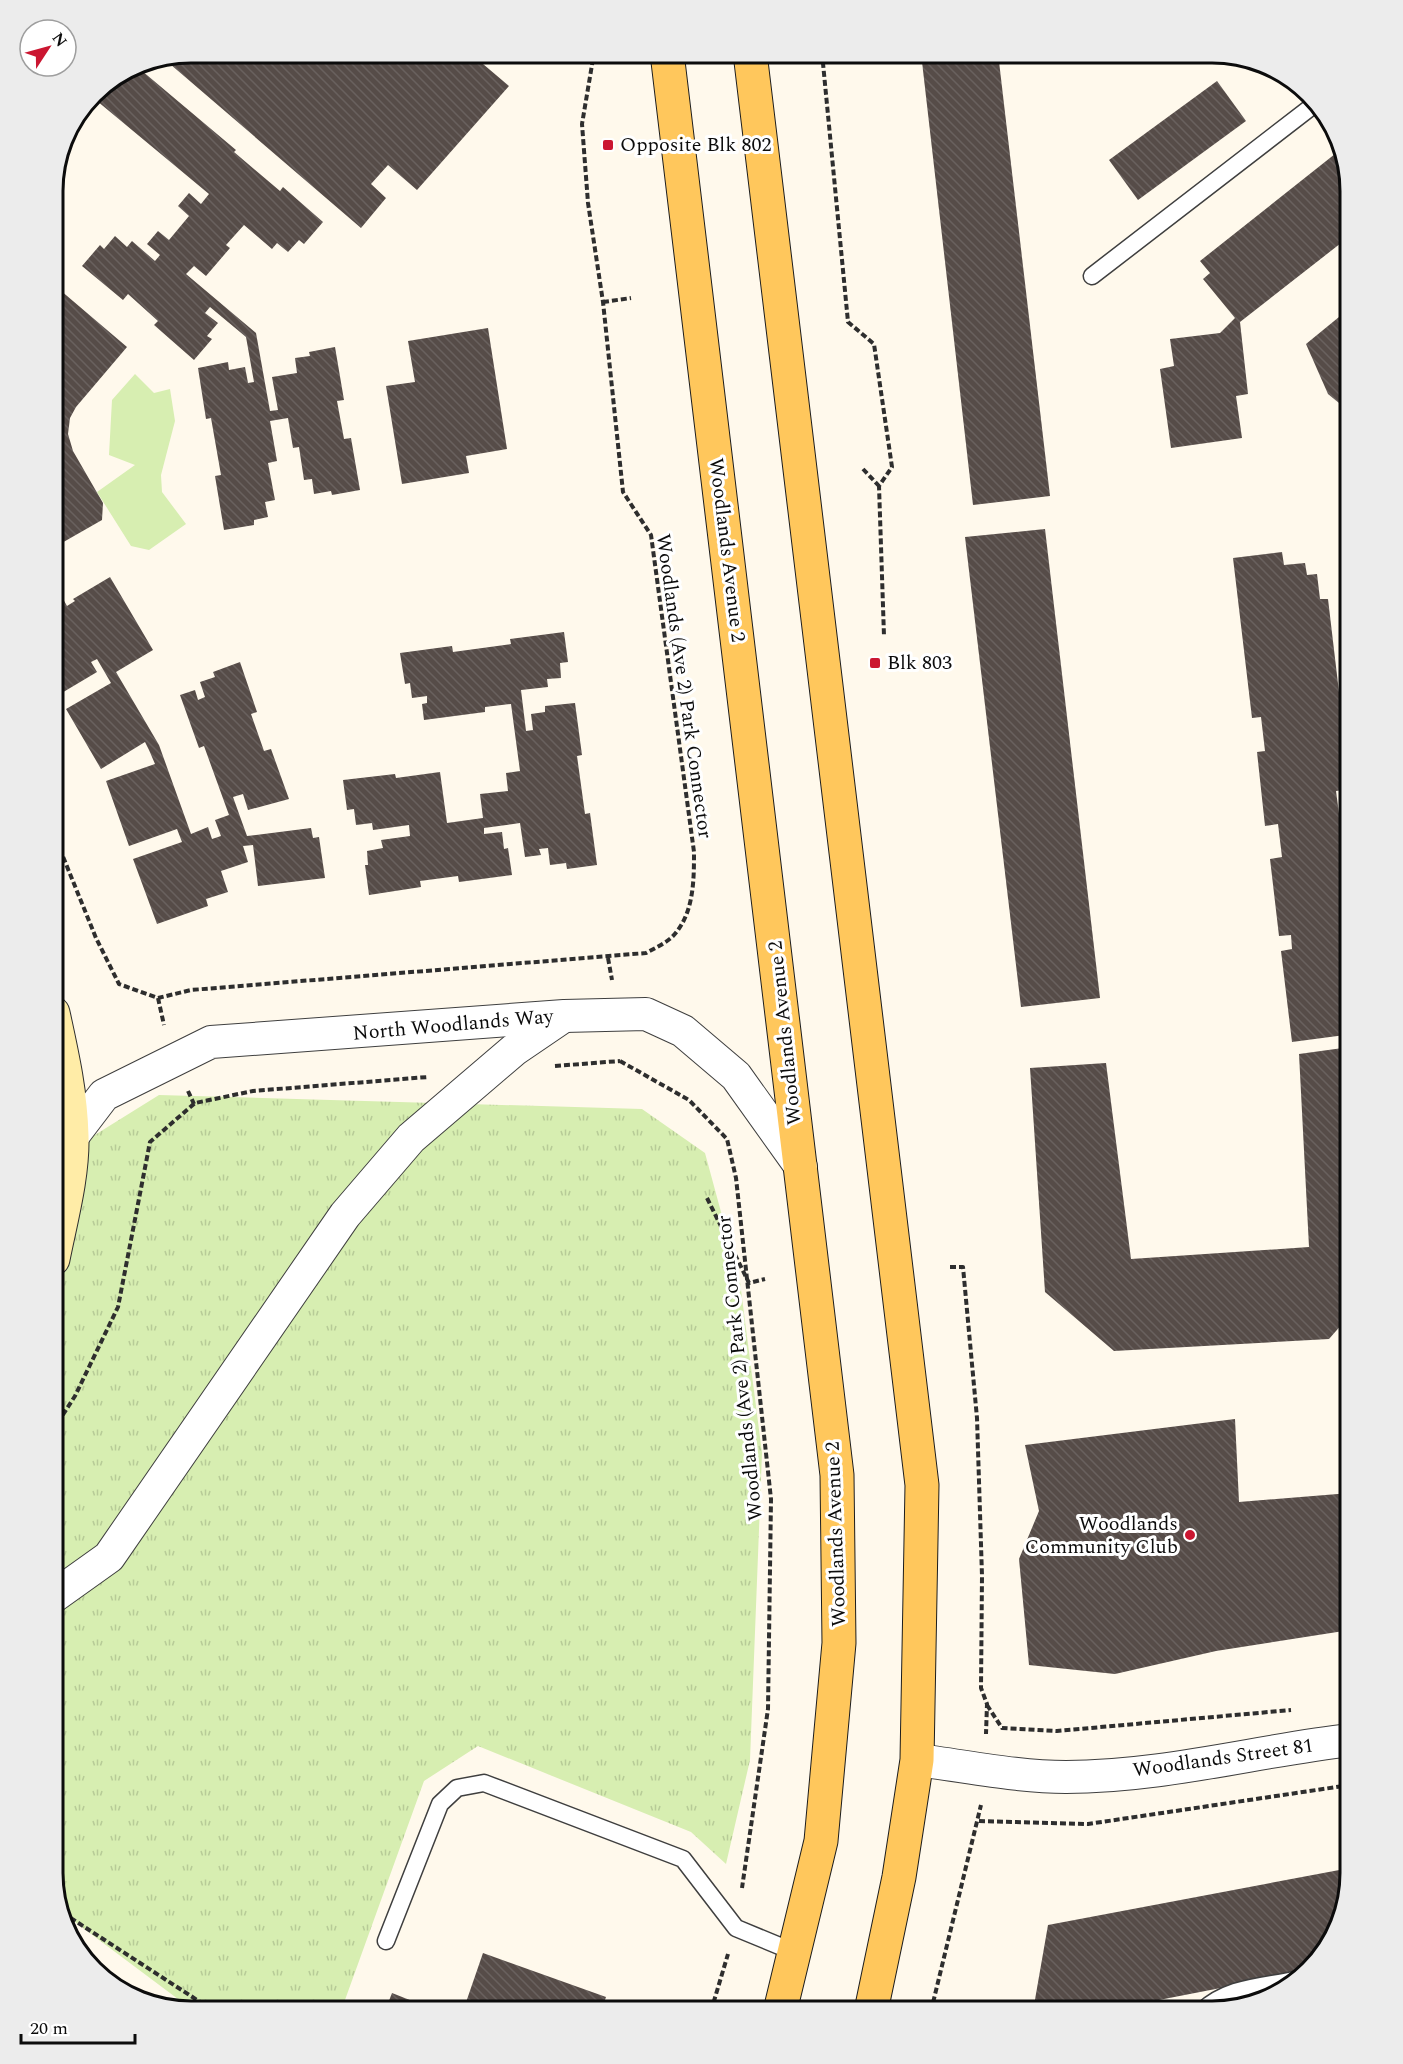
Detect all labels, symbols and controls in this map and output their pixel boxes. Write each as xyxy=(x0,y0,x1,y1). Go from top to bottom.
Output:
north arrow xyxy=(18,18,78,78)
text: N xyxy=(46,27,73,52)
place label: Opposite Blk 802 xyxy=(620,130,771,160)
marker: Opposite Blk 802 xyxy=(601,138,615,152)
street label: Woodlands Avenue 2 xyxy=(701,456,753,644)
street label: Woodlands (Ave 2) Park Connector xyxy=(648,532,720,840)
place label: Blk 803 xyxy=(887,648,952,678)
marker: Blk 803 xyxy=(868,656,882,670)
street label: Woodlands Avenue 2 xyxy=(760,939,810,1127)
street label: North Woodlands Way xyxy=(351,1001,556,1049)
street label: Woodlands (Ave 2) Park Connector xyxy=(709,1214,771,1522)
street label: Woodlands Avenue 2 xyxy=(818,1441,854,1627)
place label: Woodlands Community Club xyxy=(1025,1509,1178,1562)
marker: Woodlands Community Club xyxy=(1183,1528,1197,1542)
street label: Woodlands Street 81 xyxy=(1131,1730,1315,1786)
scale bar xyxy=(21,2007,135,2045)
text: 20 m xyxy=(30,2015,68,2042)

